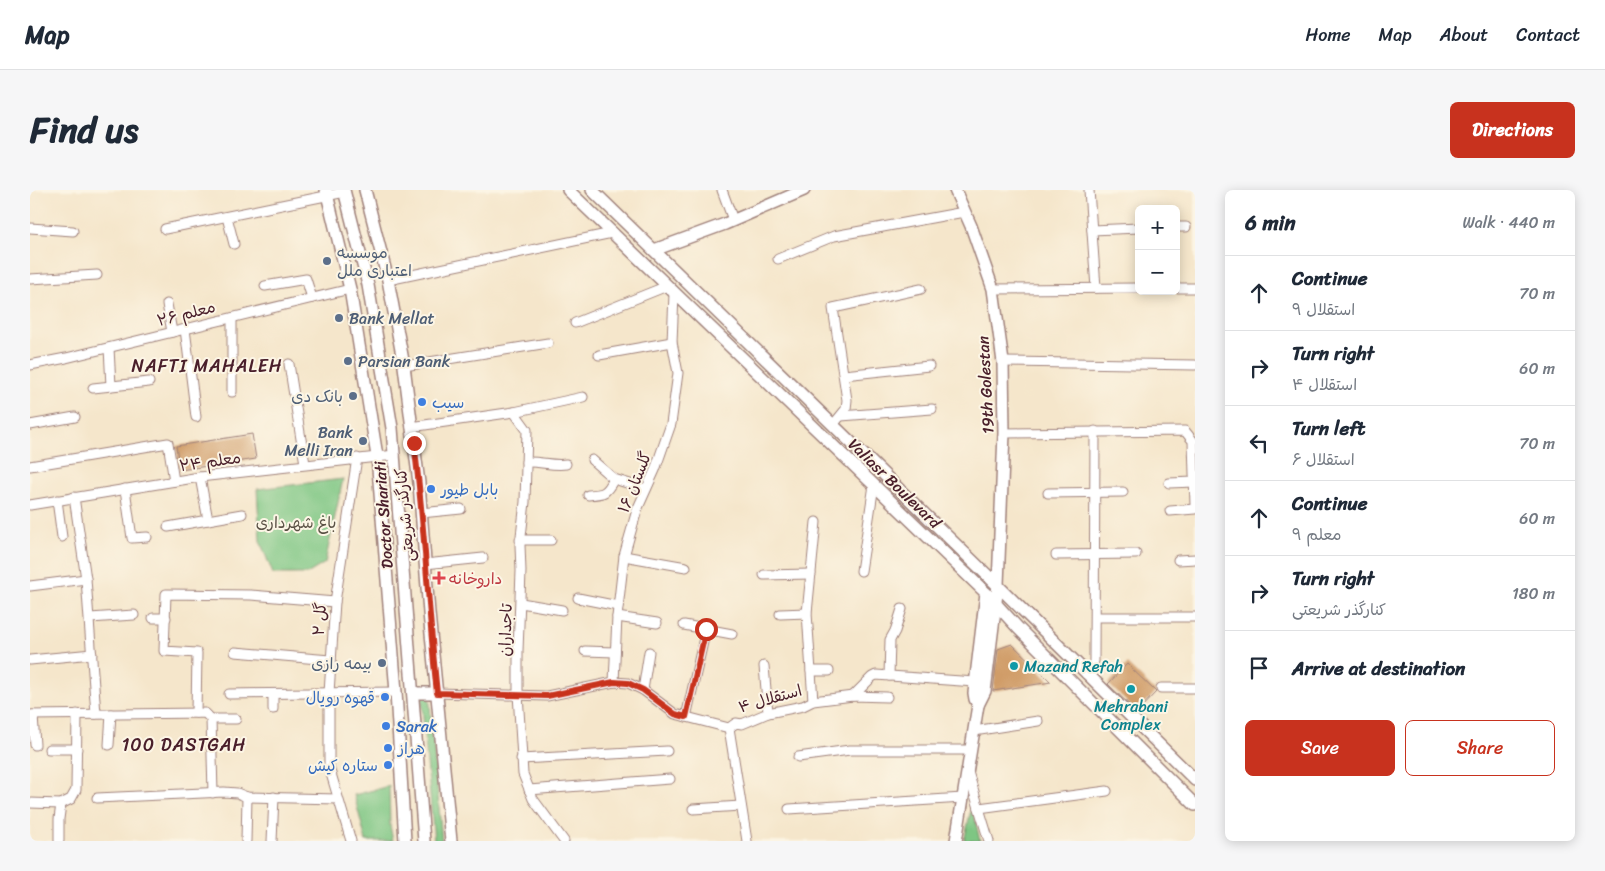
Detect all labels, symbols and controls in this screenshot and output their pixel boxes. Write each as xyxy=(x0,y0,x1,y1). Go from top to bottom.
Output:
text: Map xyxy=(25,14,69,56)
text: Home xyxy=(1306,19,1351,51)
text: Map xyxy=(1379,19,1412,51)
text: About xyxy=(1440,19,1488,51)
text: Contact xyxy=(1516,19,1580,51)
text: Find us xyxy=(30,99,138,161)
button: Directions xyxy=(1450,102,1575,158)
text: 6 min xyxy=(1245,204,1296,242)
map controls xyxy=(1135,205,1180,295)
button: + xyxy=(1135,205,1180,250)
text: Walk · 440 m xyxy=(1462,208,1555,237)
place label: موسسه اعتباری ملل xyxy=(337,238,412,285)
button: − xyxy=(1135,250,1180,295)
marker: موسسه اعتباری ملل xyxy=(321,255,333,267)
text: Continue xyxy=(1292,262,1368,295)
icon: ahead xyxy=(1245,279,1273,307)
text: 70 m xyxy=(1519,279,1555,308)
street label: معلم ۲۶ xyxy=(154,292,219,335)
text: استقلال ۹ xyxy=(1292,295,1355,324)
place label: Bank Mellat xyxy=(349,304,434,333)
marker: Bank Mellat xyxy=(333,312,345,324)
street label: 19th Golestan xyxy=(968,335,1003,435)
text: Turn right xyxy=(1292,337,1374,370)
place label: Parsian Bank xyxy=(358,347,451,376)
district label: NAFTI MAHALEH xyxy=(131,350,283,382)
icon: right xyxy=(1245,354,1273,382)
text: 60 m xyxy=(1519,354,1555,383)
marker: Parsian Bank xyxy=(342,355,354,367)
text: استقلال ۴ xyxy=(1292,370,1357,399)
place label: بانک دی xyxy=(291,382,343,411)
place label: سیب xyxy=(432,388,464,417)
marker: بانک دی xyxy=(347,390,359,402)
marker: سیب xyxy=(416,396,428,408)
text: Turn left xyxy=(1292,412,1365,445)
place label: Bank Melli Iran xyxy=(284,418,354,465)
icon: left xyxy=(1245,429,1273,457)
text: 70 m xyxy=(1519,429,1555,458)
street label: Valiasr Boulevard xyxy=(841,431,949,537)
route end xyxy=(403,432,426,455)
marker: Bank Melli Iran xyxy=(357,435,369,447)
street label: معلم ۲۴ xyxy=(177,443,243,480)
text: استقلال ۶ xyxy=(1292,445,1355,474)
street label: گلستان ۱۶ xyxy=(609,447,660,517)
street label: Doctor Shariati xyxy=(365,460,402,570)
street label: کنارگذر شریعتی xyxy=(386,467,423,563)
place label: بابل طیور xyxy=(440,475,498,504)
marker: بابل طیور xyxy=(425,483,437,495)
text: Continue xyxy=(1292,487,1368,520)
icon: ahead xyxy=(1245,504,1273,532)
text: 60 m xyxy=(1519,504,1555,533)
park label: باغ شهرداری xyxy=(256,508,336,537)
text: معلم ۹ xyxy=(1292,520,1341,549)
text: Turn right xyxy=(1292,562,1374,595)
place label: داروخانه xyxy=(449,564,502,593)
marker: داروخانه xyxy=(433,572,445,584)
icon: right xyxy=(1245,579,1273,607)
text: 180 m xyxy=(1512,579,1555,608)
text: کنارگذر شریعتی xyxy=(1292,595,1386,624)
street label: گل ۲ xyxy=(304,601,335,637)
street label: تاجداران xyxy=(490,603,521,657)
route start xyxy=(695,618,718,641)
place label: بیمه رازی xyxy=(311,649,372,678)
place label: Mazand Refah xyxy=(1024,652,1123,681)
text: Arrive at destination xyxy=(1292,652,1465,685)
icon: arrive xyxy=(1245,654,1273,682)
marker: بیمه رازی xyxy=(376,657,388,669)
marker: Mazand Refah xyxy=(1008,660,1020,672)
street label: استقلال ۴ xyxy=(735,676,805,721)
place label: قهوه رویال xyxy=(306,683,375,712)
marker: Mehrabani Complex xyxy=(1125,683,1137,695)
marker: قهوه رویال xyxy=(379,691,391,703)
place label: Mehrabani Complex xyxy=(1094,692,1169,739)
place label: Sarak xyxy=(396,712,438,741)
marker: Sarak xyxy=(380,720,392,732)
button: Save xyxy=(1245,720,1395,776)
button: Share xyxy=(1405,720,1555,776)
district label: 100 DASTGAH xyxy=(122,729,246,761)
place label: هراز xyxy=(396,734,425,763)
marker: هراز xyxy=(382,742,394,754)
place label: ستاره کیش xyxy=(308,751,378,780)
marker: ستاره کیش xyxy=(382,759,394,771)

